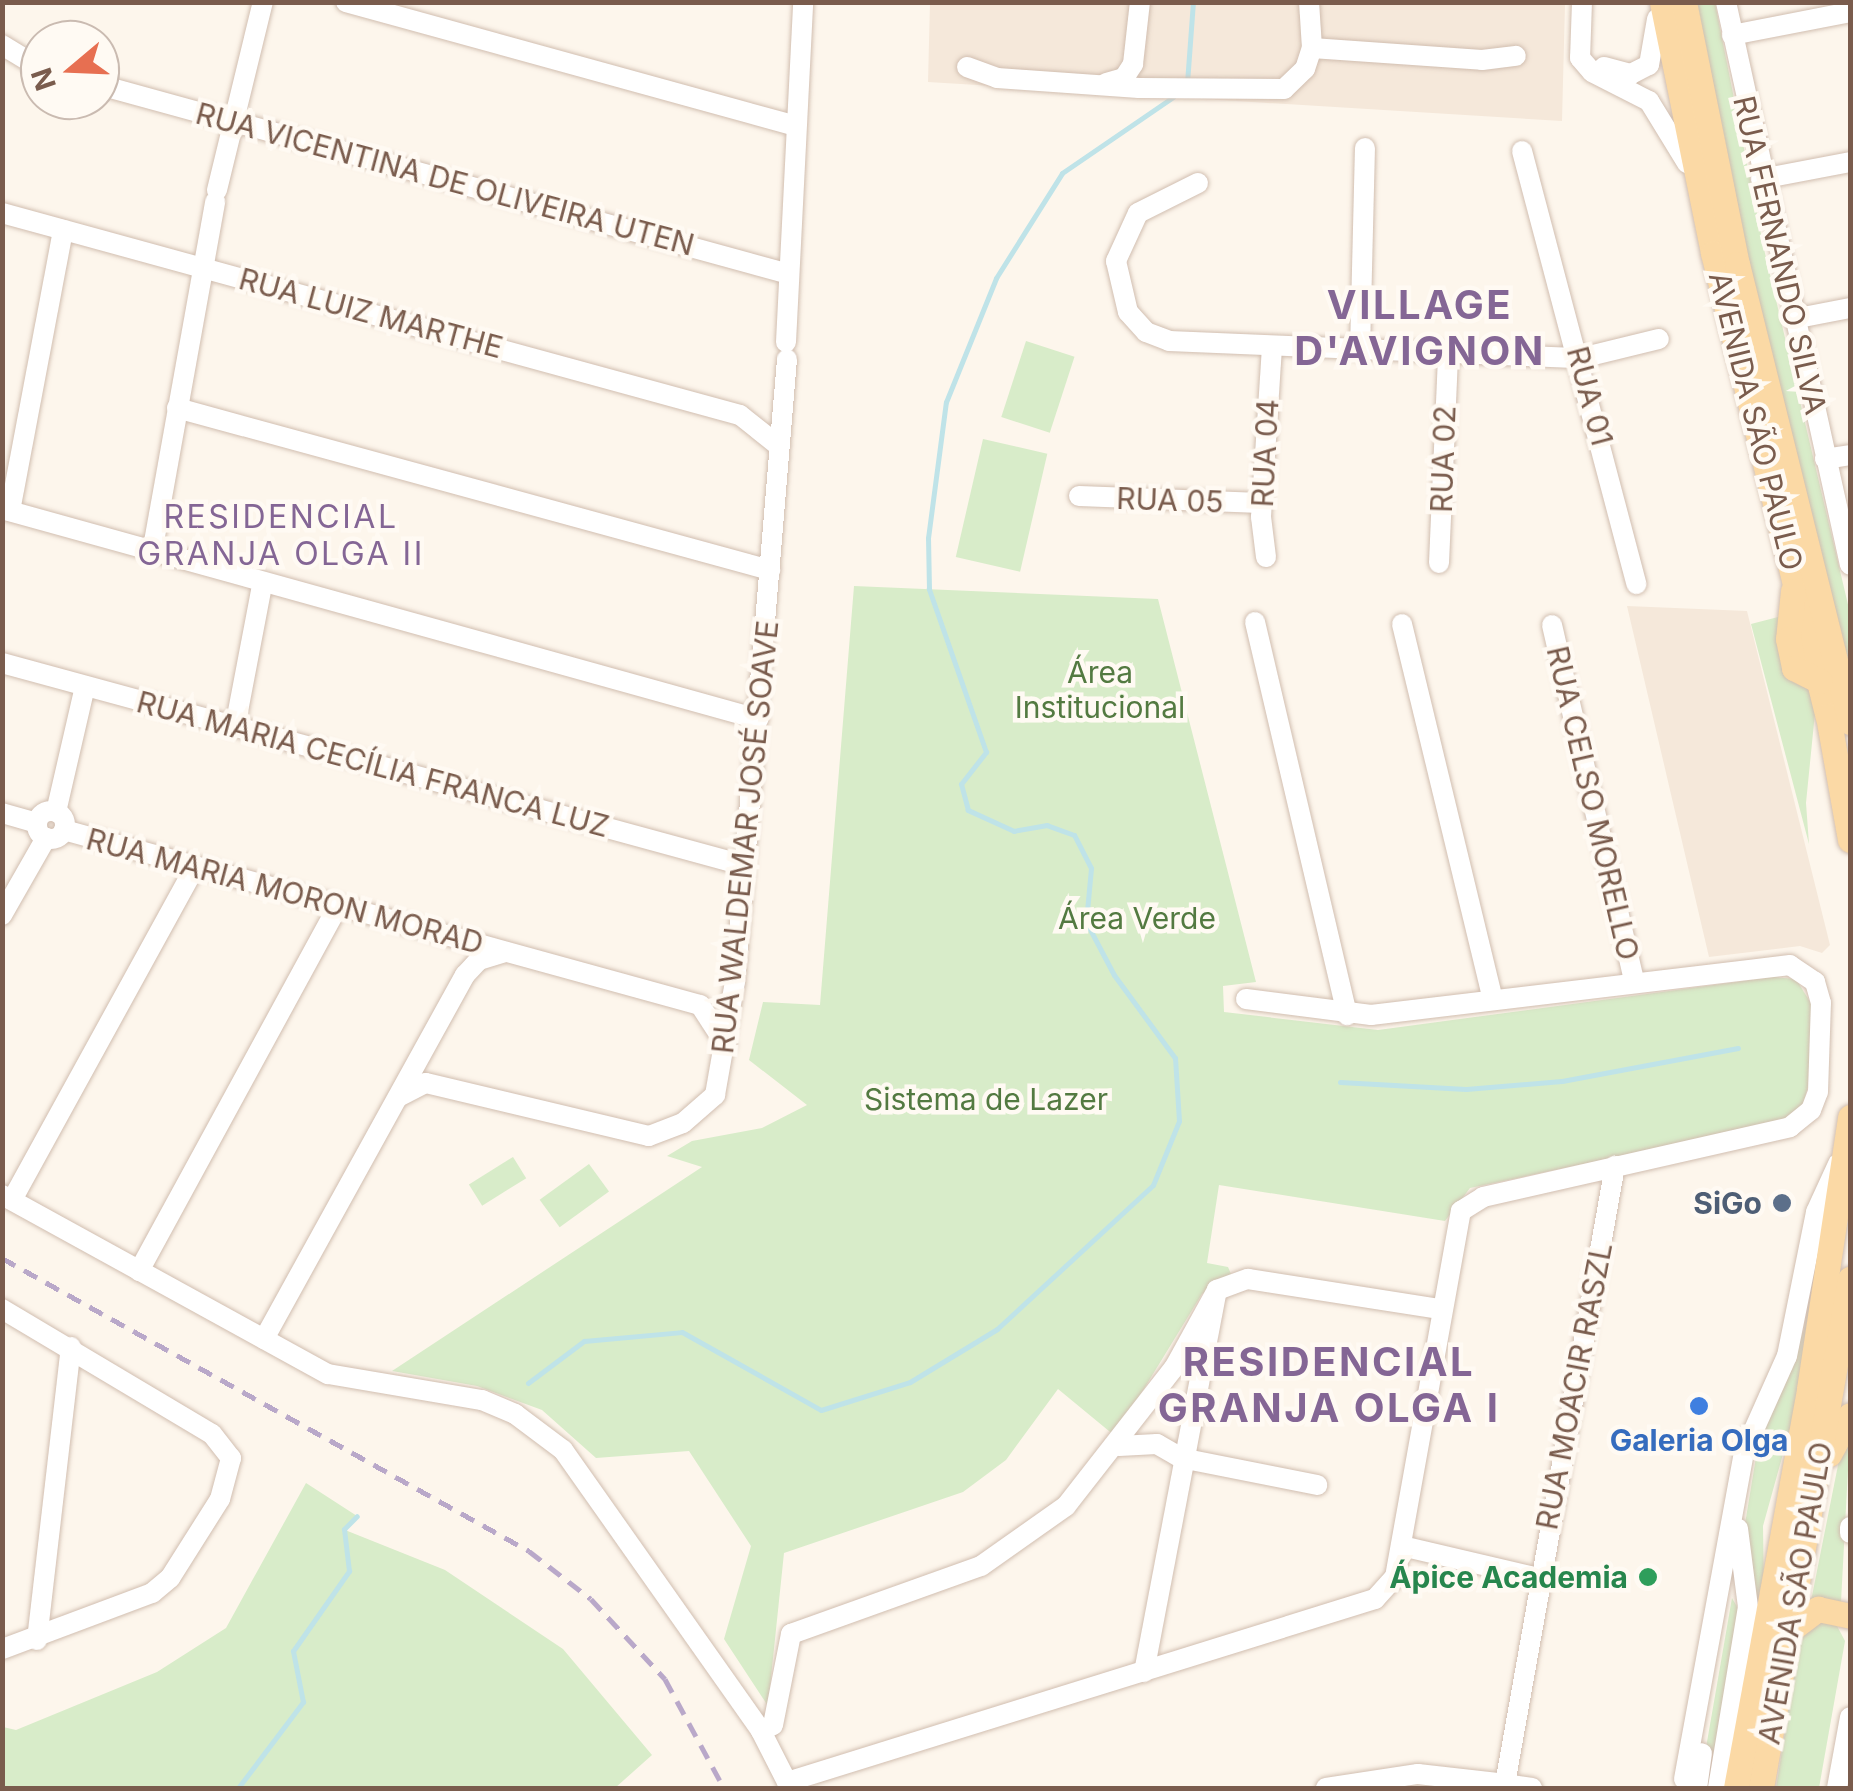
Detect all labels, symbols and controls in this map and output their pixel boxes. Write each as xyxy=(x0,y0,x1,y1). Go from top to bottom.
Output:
north arrow xyxy=(20,20,120,120)
text: N xyxy=(24,63,63,95)
street label: RUA FERNANDO SILVA xyxy=(1726,92,1834,418)
street label: RUA VICENTINA DE OLIVEIRA UTEN xyxy=(192,95,698,263)
street label: RUA LUIZ MARTHE xyxy=(235,260,507,366)
street label: AVENIDA SÃO PAULO xyxy=(1701,268,1811,574)
district label: VILLAGE D'AVIGNON xyxy=(1294,281,1546,375)
street label: RUA 01 xyxy=(1560,342,1620,450)
street label: RUA 04 xyxy=(1244,398,1286,508)
street label: RUA 02 xyxy=(1423,405,1463,513)
street label: RUA 05 xyxy=(1116,480,1224,520)
district label: RESIDENCIAL GRANJA OLGA II xyxy=(137,499,425,574)
street label: RUA WALDEMAR JOSÉ SOAVE xyxy=(704,619,786,1055)
street label: RUA CELSO MORELLO xyxy=(1539,643,1647,963)
park label: Área Institucional xyxy=(1015,654,1185,724)
street label: RUA MARIA CECÍLIA FRANCA LUZ xyxy=(133,684,613,844)
street label: RUA MARIA MORON MORAD xyxy=(83,821,487,961)
park label: Área Verde xyxy=(1058,900,1216,936)
park label: Sistema de Lazer xyxy=(864,1081,1108,1117)
place label: SiGo xyxy=(1693,1185,1762,1221)
marker: SiGo xyxy=(1771,1192,1793,1214)
street label: RUA MOACIR RASZL xyxy=(1529,1239,1619,1533)
district label: RESIDENCIAL GRANJA OLGA I xyxy=(1158,1338,1500,1432)
marker: Galeria Olga xyxy=(1688,1395,1710,1417)
place label: Galeria Olga xyxy=(1610,1422,1788,1458)
street label: AVENIDA SÃO PAULO xyxy=(1751,1439,1839,1747)
place label: Ápice Academia xyxy=(1389,1559,1628,1595)
marker: Ápice Academia xyxy=(1637,1566,1659,1588)

